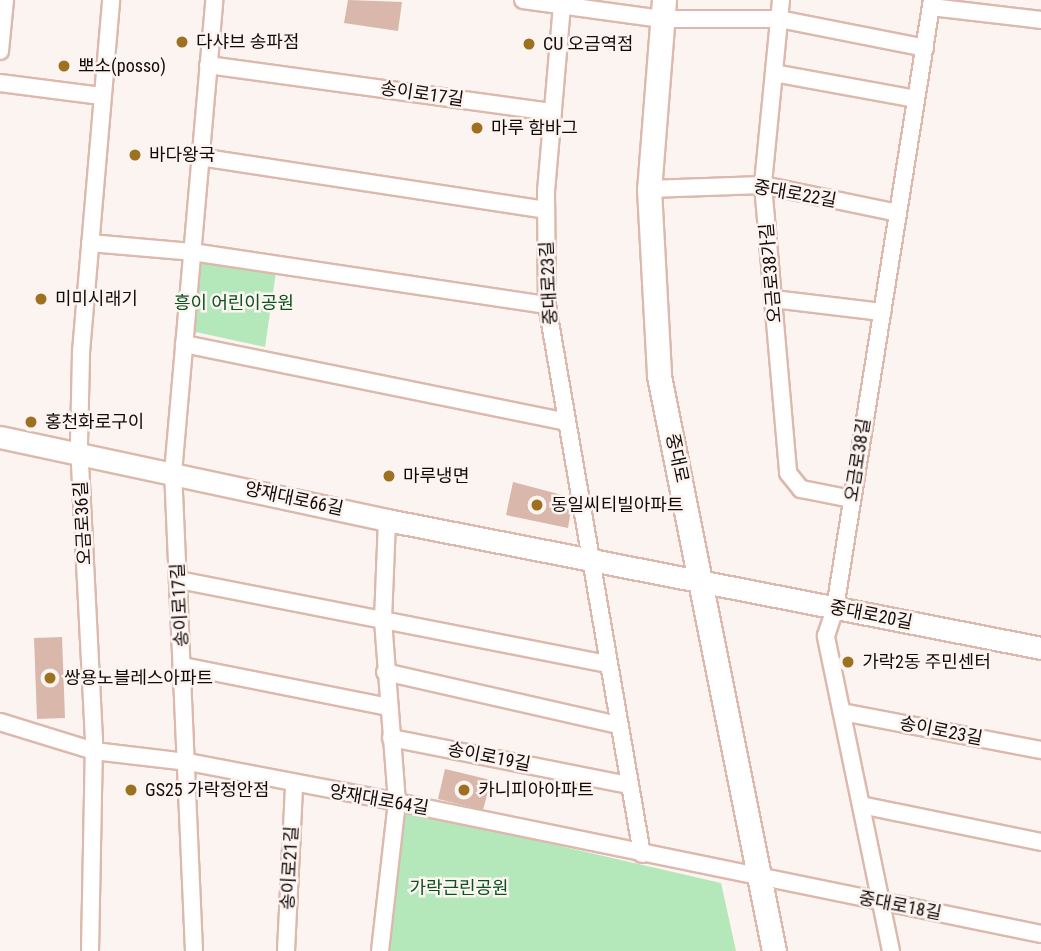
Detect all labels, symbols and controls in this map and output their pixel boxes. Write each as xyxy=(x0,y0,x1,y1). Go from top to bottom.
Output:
place label: 다샤브 송파점 xyxy=(196,31,299,53)
place label: CU 오금역점 xyxy=(543,33,634,55)
marker: 다샤브 송파점 xyxy=(174,34,190,50)
marker: CU 오금역점 xyxy=(521,36,537,52)
place label: 뽀소(posso) xyxy=(78,55,166,77)
marker: 뽀소(posso) xyxy=(56,58,72,74)
street label: 송이로17길 xyxy=(379,77,465,111)
place label: 마루 함바그 xyxy=(491,117,578,139)
marker: 마루 함바그 xyxy=(469,120,485,136)
place label: 바다왕국 xyxy=(149,144,215,166)
marker: 바다왕국 xyxy=(127,147,143,163)
street label: 중대로22길 xyxy=(752,176,838,212)
street label: 오금로38가길 xyxy=(756,222,786,324)
street label: 중대로23길 xyxy=(536,240,562,326)
place label: 미미시래기 xyxy=(55,288,138,310)
marker: 미미시래기 xyxy=(33,291,49,307)
park label: 흥이 어린이공원 xyxy=(174,292,294,314)
place label: 홍천화로구이 xyxy=(45,411,144,433)
marker: 홍천화로구이 xyxy=(23,414,39,430)
street label: 오금로38길 xyxy=(841,417,875,503)
street label: 중대로 xyxy=(661,431,693,485)
place label: 마루냉면 xyxy=(403,465,469,487)
marker: 마루냉면 xyxy=(381,468,397,484)
street label: 양재대로66길 xyxy=(243,478,345,520)
street label: 오금로36길 xyxy=(70,480,96,566)
place label: 동일씨티빌아파트 xyxy=(551,494,683,516)
marker: 동일씨티빌아파트 xyxy=(529,497,545,513)
street label: 송이로17길 xyxy=(167,562,193,648)
street label: 중대로20길 xyxy=(828,596,914,634)
place label: 가락2동 주민센터 xyxy=(862,651,991,673)
marker: 가락2동 주민센터 xyxy=(840,654,856,670)
place label: 쌍용노블레스아파트 xyxy=(64,667,213,689)
marker: 쌍용노블레스아파트 xyxy=(42,670,58,686)
street label: 송이로23길 xyxy=(898,712,984,750)
street label: 송이로19길 xyxy=(446,738,532,776)
place label: GS25 가락정안점 xyxy=(145,779,270,801)
place label: 카니피아아파트 xyxy=(478,779,594,801)
street label: 양재대로64길 xyxy=(328,781,430,819)
marker: GS25 가락정안점 xyxy=(123,782,139,798)
marker: 카니피아아파트 xyxy=(456,782,472,798)
street label: 송이로21길 xyxy=(277,825,303,911)
park label: 가락근린공원 xyxy=(409,877,509,899)
street label: 중대로18길 xyxy=(857,887,943,925)

